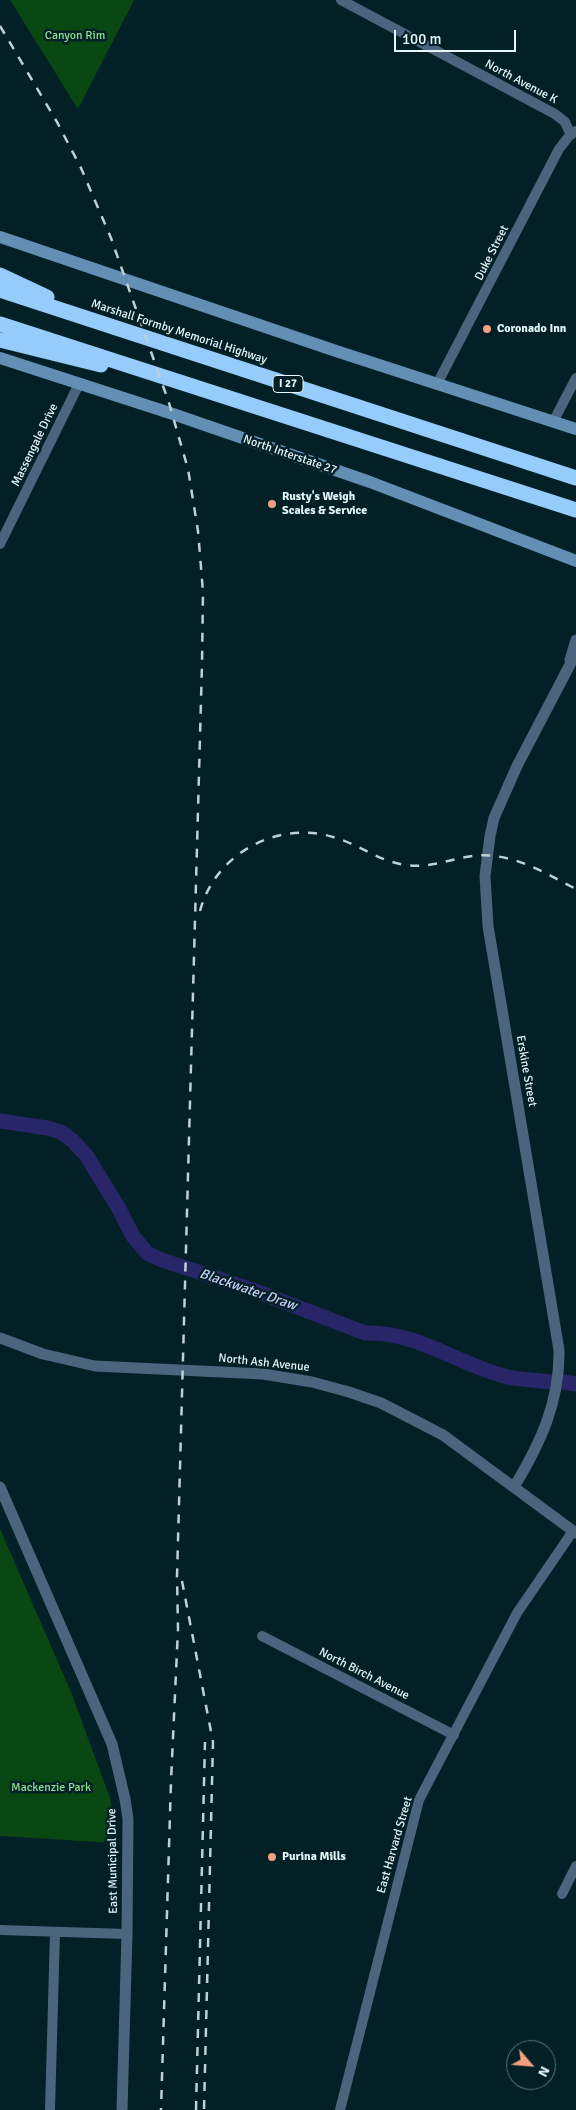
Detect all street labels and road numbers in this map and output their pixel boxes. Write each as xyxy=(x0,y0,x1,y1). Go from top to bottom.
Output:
street label: North Avenue K xyxy=(482,57,560,107)
street label: Duke Street xyxy=(472,223,512,283)
street label: Marshall Formby Memorial Highway xyxy=(89,297,269,367)
road number: I 27 xyxy=(273,376,303,392)
street label: Massengale Drive xyxy=(9,401,61,489)
street label: North Interstate 27 xyxy=(241,432,339,478)
street label: Erskine Street xyxy=(513,1034,539,1108)
street label: North Ash Avenue xyxy=(218,1351,310,1375)
street label: North Birch Avenue xyxy=(316,1645,412,1703)
street label: East Harvard Street xyxy=(374,1795,416,1895)
street label: East Municipal Drive xyxy=(105,1808,121,1914)

